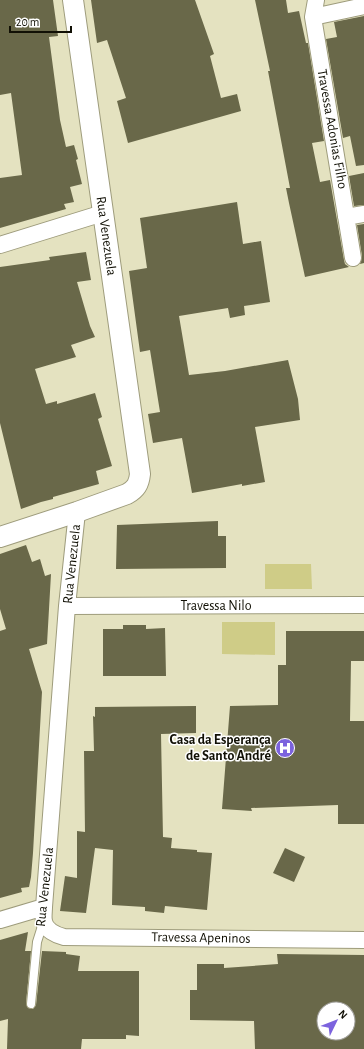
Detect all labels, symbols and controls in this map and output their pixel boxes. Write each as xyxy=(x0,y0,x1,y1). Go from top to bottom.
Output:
scale bar xyxy=(10,8,71,34)
text: 20 m xyxy=(16,16,39,28)
street label: Travessa Adonias Filho xyxy=(315,68,349,190)
street label: Rua Venezuela xyxy=(93,195,119,277)
street label: Rua Venezuela xyxy=(61,523,83,605)
street label: Travessa Nilo xyxy=(180,599,252,613)
place label: Casa da Esperança de Santo André xyxy=(169,733,271,763)
hospital icon: Casa da Esperança de Santo André xyxy=(274,737,296,759)
street label: Rua Venezuela xyxy=(34,846,56,928)
street label: Travessa Apeninos xyxy=(151,930,251,946)
north arrow xyxy=(316,1001,356,1041)
text: N xyxy=(336,1008,350,1021)

